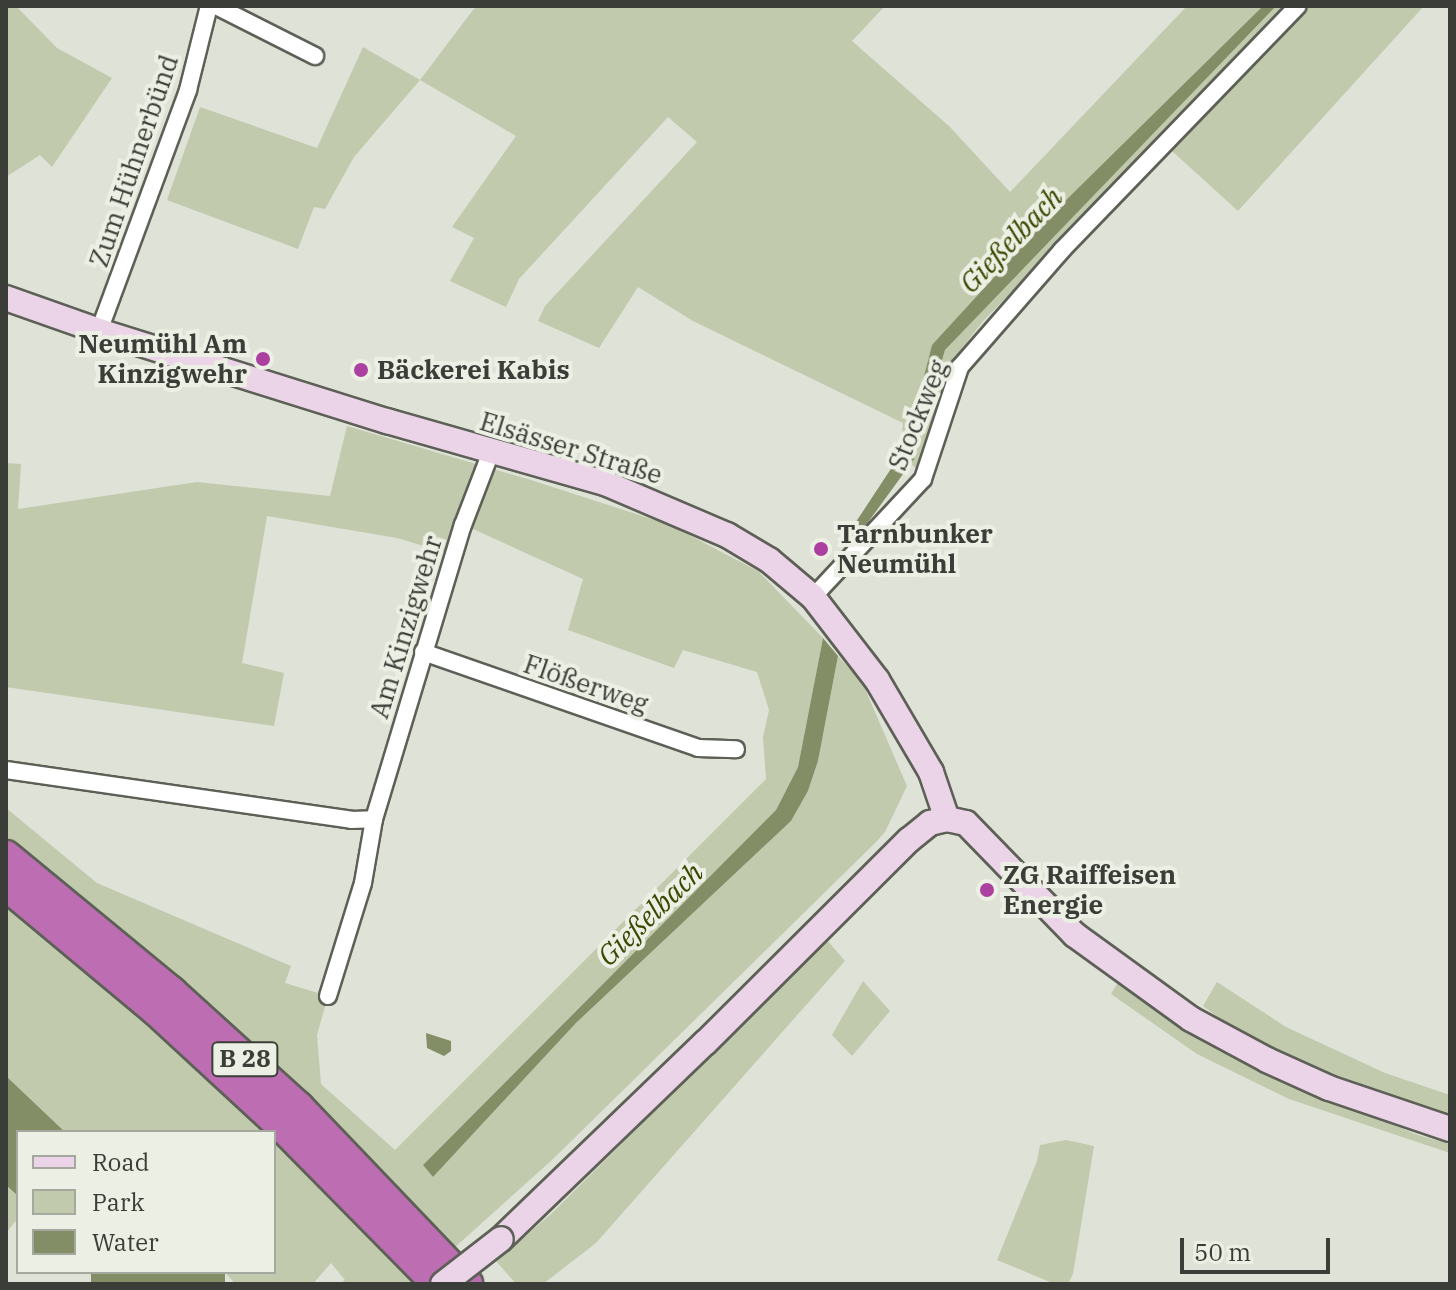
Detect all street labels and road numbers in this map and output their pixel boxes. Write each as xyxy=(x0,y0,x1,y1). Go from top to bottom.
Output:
street label: Zum Hühnerbünd xyxy=(83,51,185,271)
street label: Stockweg xyxy=(882,355,954,475)
street label: Elsässer Straße xyxy=(476,405,666,491)
street label: Am Kinzigwehr xyxy=(363,532,449,722)
street label: Flößerweg xyxy=(520,648,652,720)
road number: B 28 xyxy=(211,1039,279,1079)

